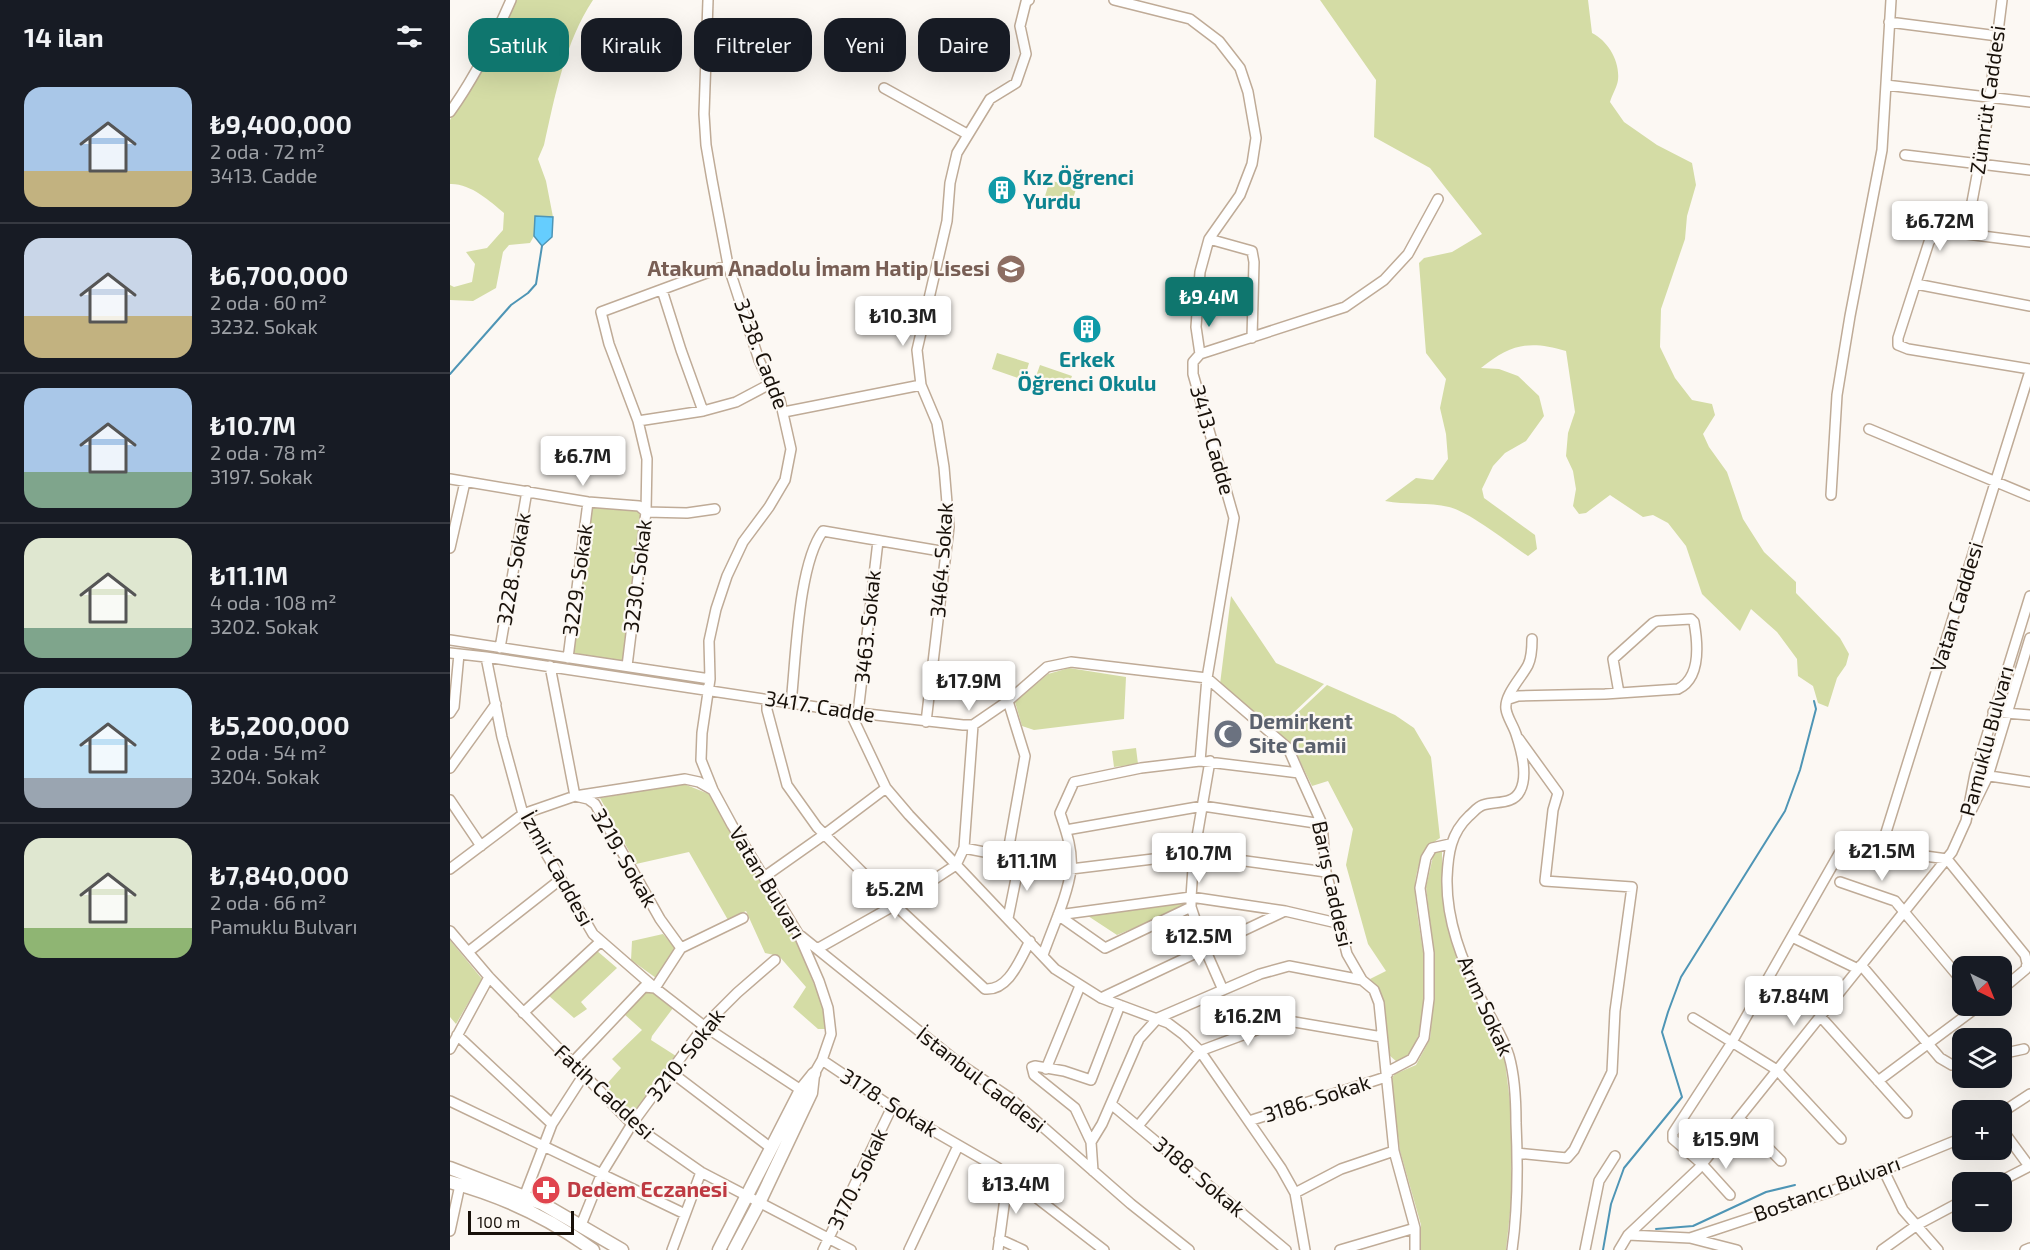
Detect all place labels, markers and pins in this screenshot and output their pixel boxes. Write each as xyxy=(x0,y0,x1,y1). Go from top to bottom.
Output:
place label: Kız Öğrenci Yurdu xyxy=(1023,164,1134,213)
building icon: Kız Öğrenci Yurdu xyxy=(986,174,1018,206)
pin: ₺6.72M xyxy=(1891,201,1989,252)
school or university icon: Atakum Anadolu İmam Hatip Lisesi xyxy=(995,253,1027,285)
place label: Atakum Anadolu İmam Hatip Lisesi xyxy=(647,255,990,280)
pin: ₺9.4M xyxy=(1167,277,1251,328)
pin: ₺10.3M xyxy=(854,296,952,347)
building icon: Erkek Öğrenci Okulu xyxy=(1071,313,1103,345)
place label: Erkek Öğrenci Okulu xyxy=(1018,346,1156,395)
pin: ₺6.7M xyxy=(541,436,625,487)
pin: ₺17.9M xyxy=(920,661,1018,712)
place label: Demirkent Site Camii xyxy=(1249,708,1353,757)
mosque icon: Demirkent Site Camii xyxy=(1212,718,1244,750)
pin: ₺21.5M xyxy=(1833,831,1931,882)
pin: ₺10.7M xyxy=(1150,833,1248,884)
pin: ₺11.1M xyxy=(978,841,1076,892)
pin: ₺5.2M xyxy=(853,869,937,920)
pin: ₺12.5M xyxy=(1150,916,1248,967)
pin: ₺7.84M xyxy=(1745,976,1843,1027)
pin: ₺16.2M xyxy=(1199,996,1297,1047)
pin: ₺15.9M xyxy=(1677,1119,1775,1170)
pin: ₺13.4M xyxy=(967,1164,1065,1215)
pharmacy icon: Dedem Eczanesi xyxy=(530,1174,562,1206)
place label: Dedem Eczanesi xyxy=(567,1176,728,1201)

